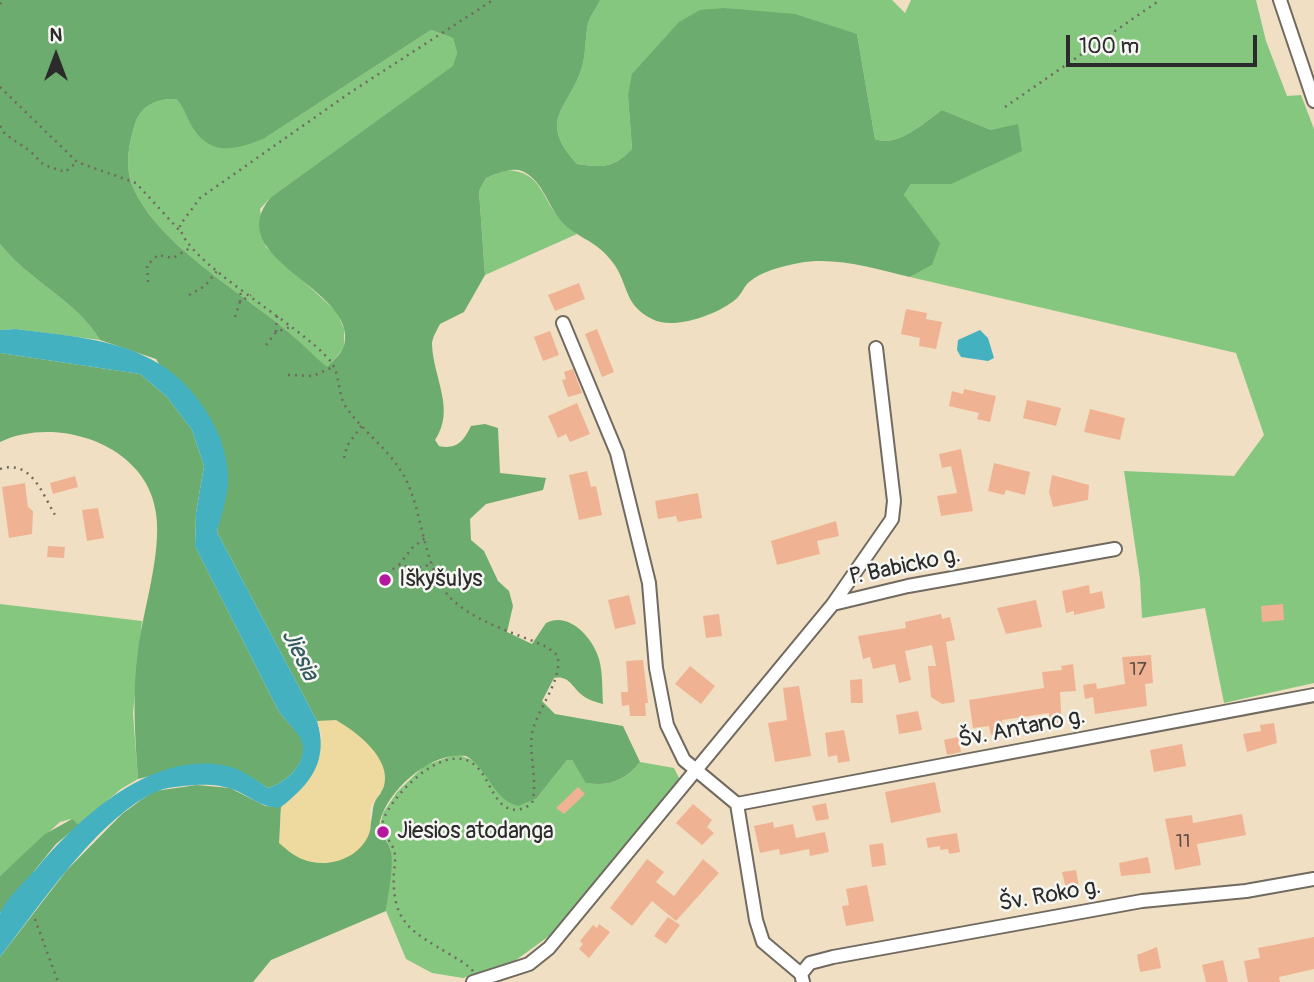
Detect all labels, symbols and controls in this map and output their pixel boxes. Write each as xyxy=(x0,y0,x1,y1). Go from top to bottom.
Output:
north arrow xyxy=(21,21,91,91)
scale bar xyxy=(1069,21,1260,65)
text: N xyxy=(50,23,62,47)
text: 100 m xyxy=(1079,33,1139,60)
street label: P. Babicko g. xyxy=(847,542,963,592)
place label: Iškyšulys xyxy=(399,566,483,594)
marker: Iškyšulys xyxy=(377,572,393,588)
water label: Jiesia xyxy=(274,625,324,685)
house number: 17 xyxy=(1129,659,1147,681)
street label: Šv. Antano g. xyxy=(956,703,1088,755)
place label: Jiesios atodanga xyxy=(397,818,554,846)
marker: Jiesios atodanga xyxy=(375,824,391,840)
house number: 11 xyxy=(1176,831,1190,853)
street label: Šv. Roko g. xyxy=(997,873,1103,919)

